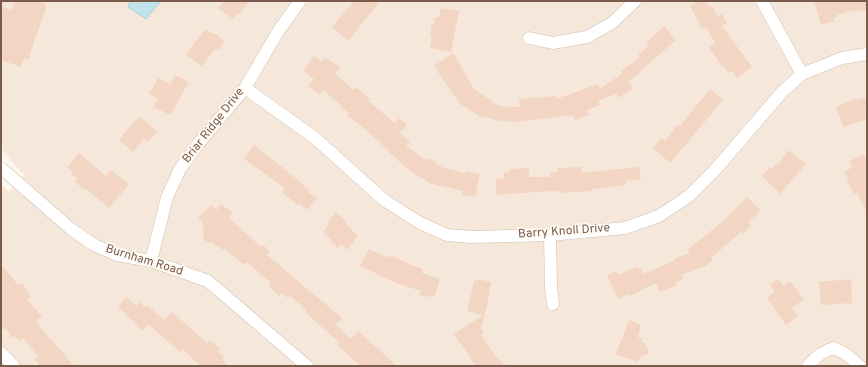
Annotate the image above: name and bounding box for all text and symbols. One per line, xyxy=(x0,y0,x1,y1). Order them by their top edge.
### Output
street label: Briar Ridge Drive xyxy=(180,85,248,167)
street label: Barry Knoll Drive xyxy=(518,222,610,242)
street label: Burnham Road xyxy=(104,242,184,280)

